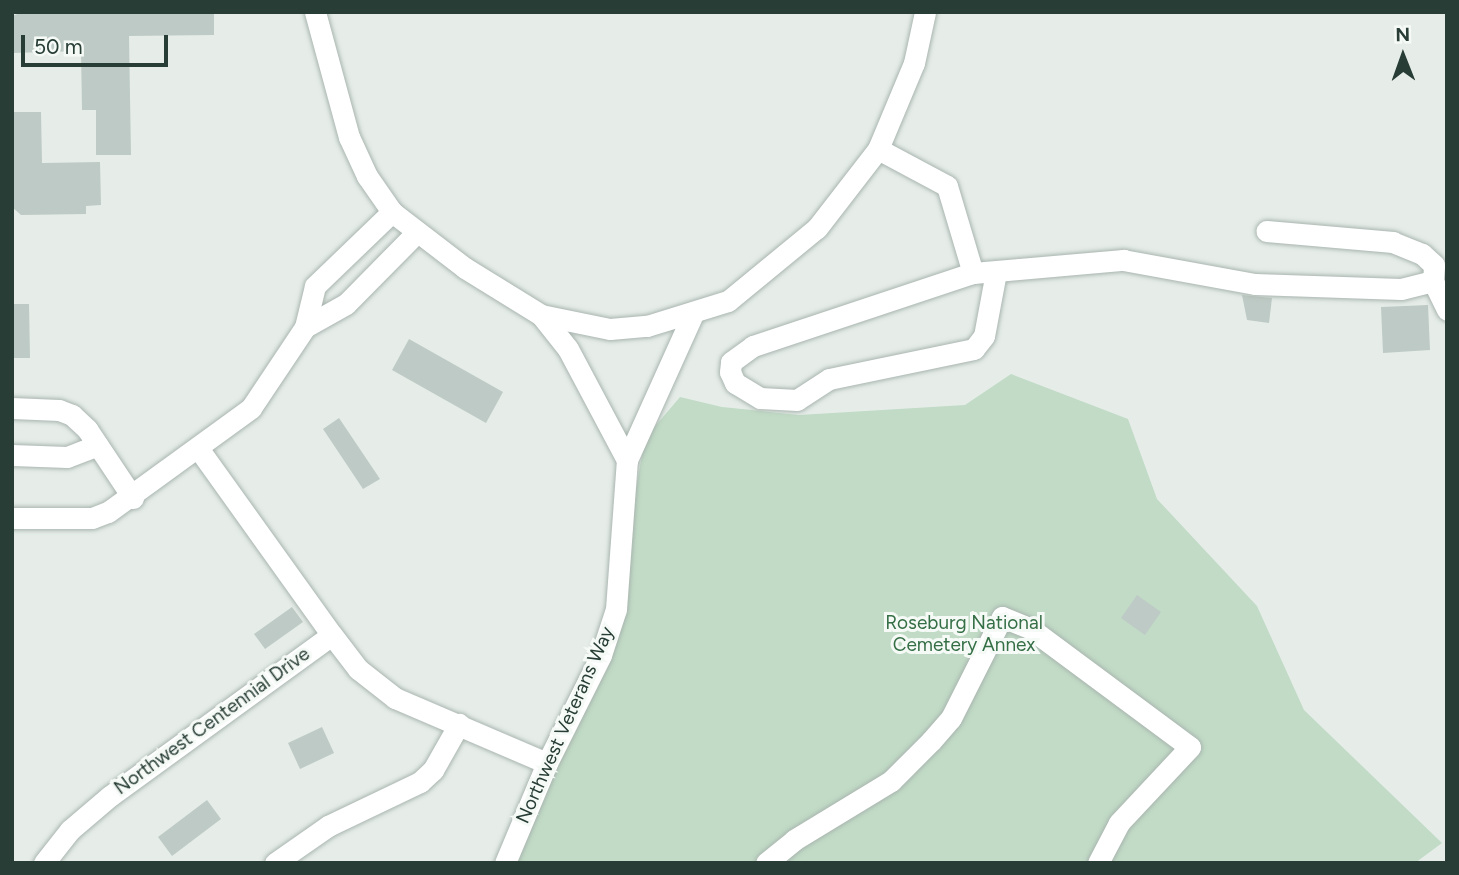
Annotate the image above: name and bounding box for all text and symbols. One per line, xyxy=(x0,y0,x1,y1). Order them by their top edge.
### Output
scale bar xyxy=(24,21,172,65)
north arrow xyxy=(1368,21,1438,91)
text: N xyxy=(1395,23,1410,46)
text: 50 m xyxy=(34,34,83,59)
park label: Roseburg National Cemetery Annex xyxy=(885,612,1043,656)
street label: Northwest Veterans Way xyxy=(511,623,619,827)
street label: Northwest Centennial Drive xyxy=(110,642,314,800)

